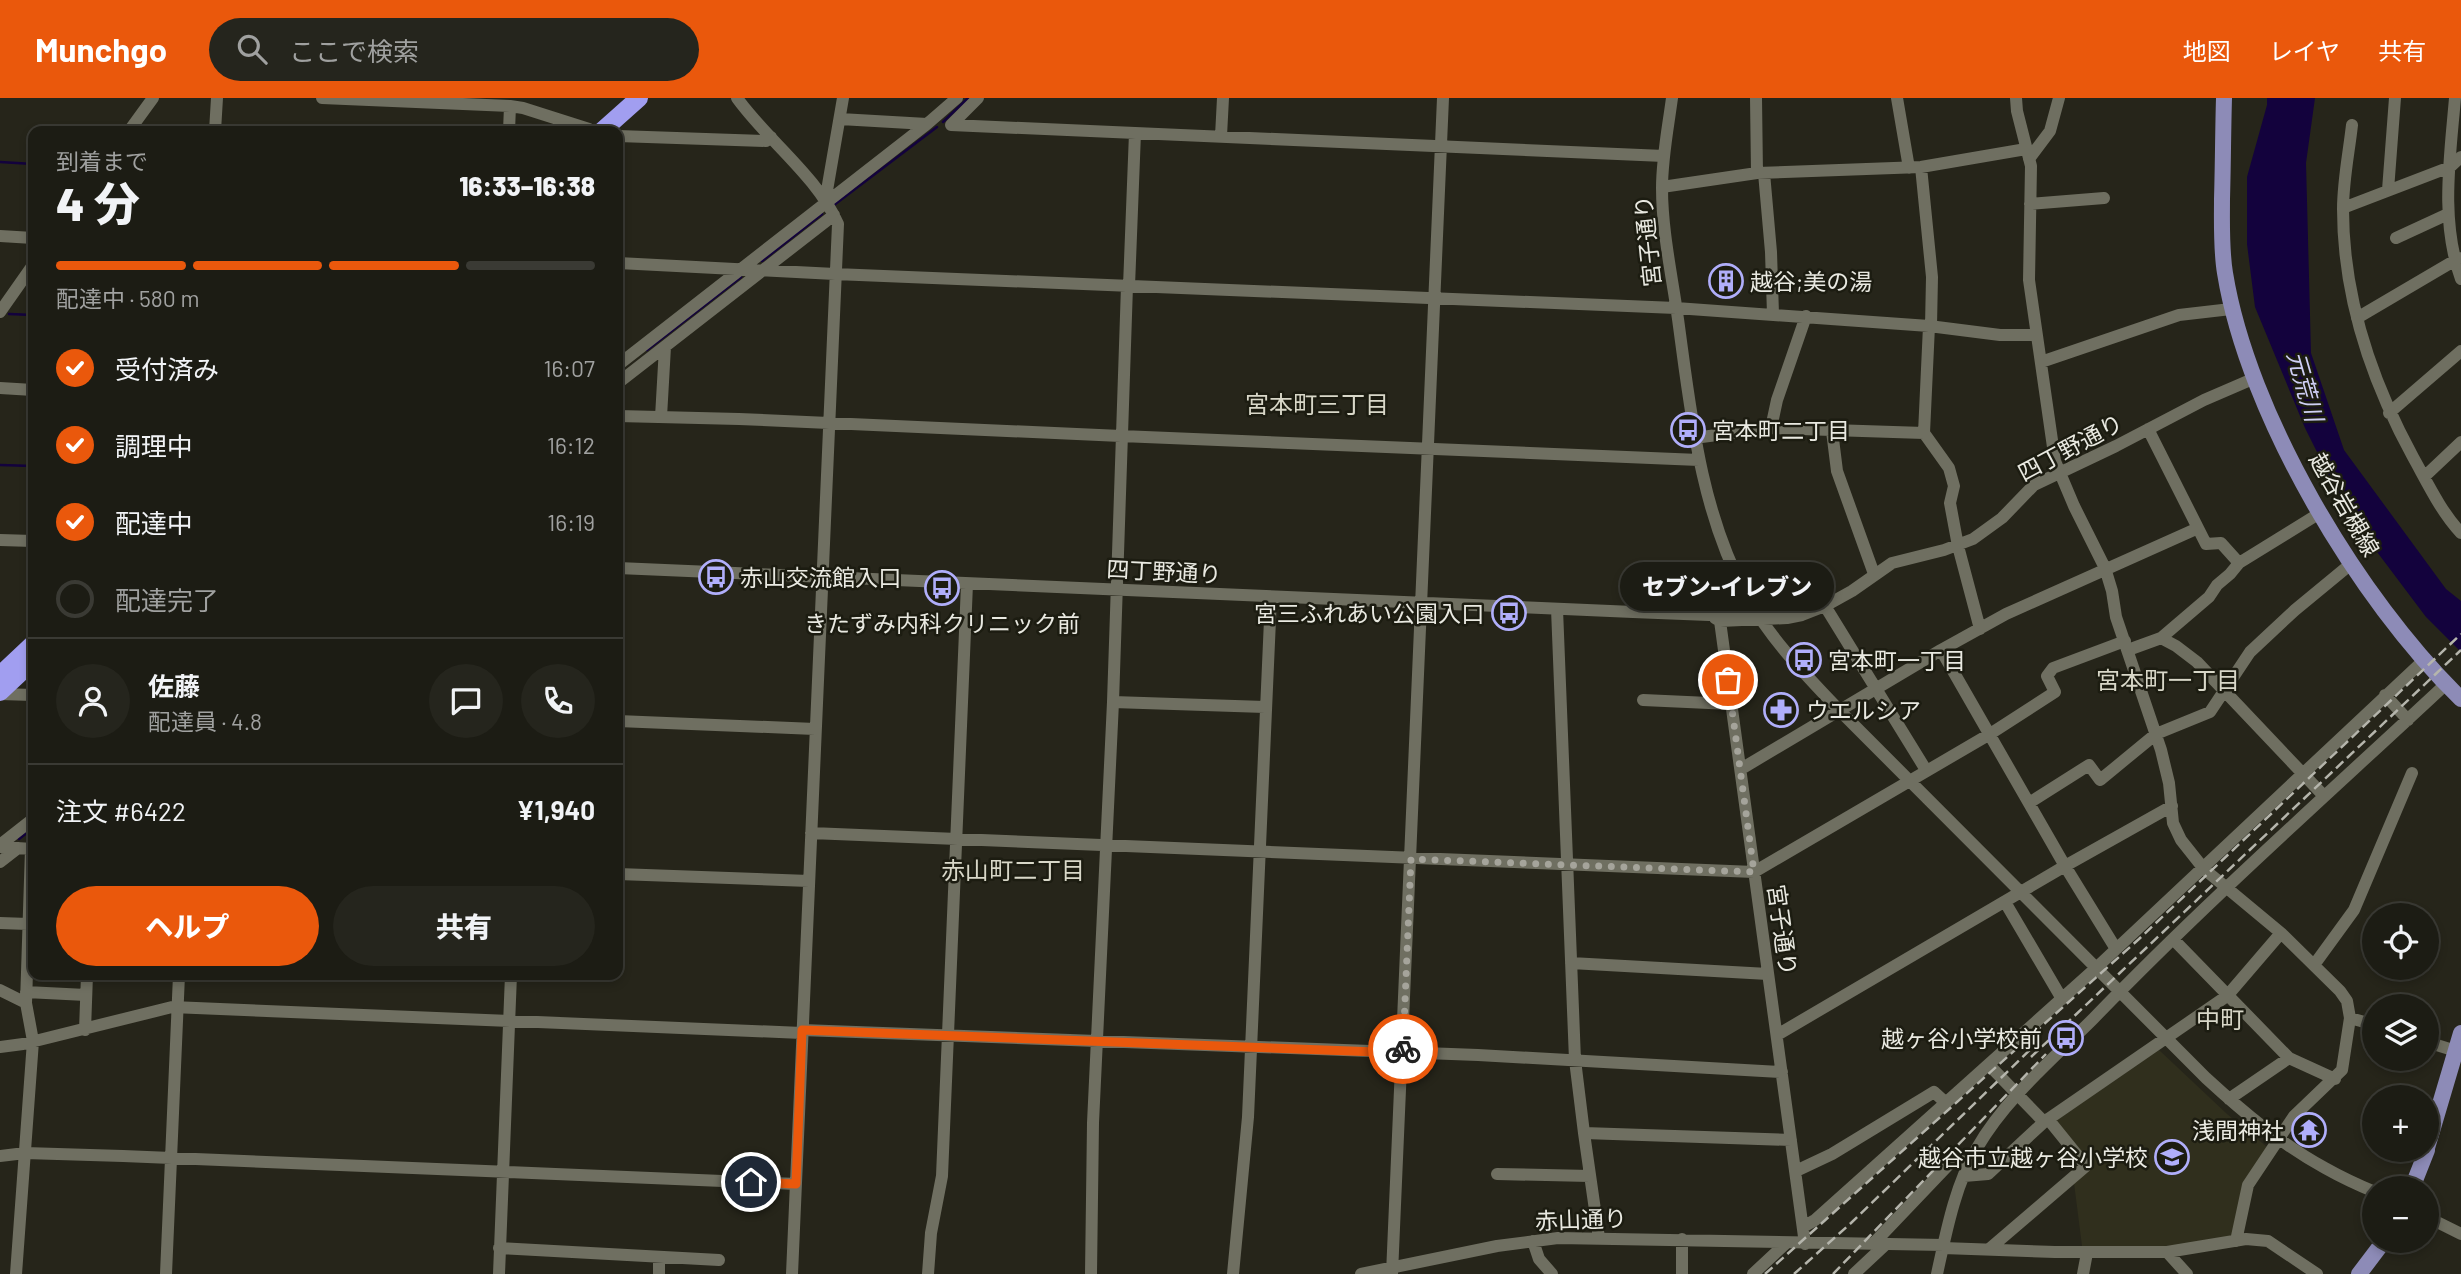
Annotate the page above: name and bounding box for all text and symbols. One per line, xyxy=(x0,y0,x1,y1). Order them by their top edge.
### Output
search box xyxy=(209,18,699,81)
text: Munchgo xyxy=(35,29,167,69)
icon: search xyxy=(233,30,271,68)
text: ここで検索 xyxy=(289,35,419,66)
text: 地図 xyxy=(2183,36,2231,65)
text: レイヤ xyxy=(2269,36,2340,65)
text: 共有 xyxy=(2378,36,2426,65)
text: 到着まで xyxy=(56,147,148,175)
text: 16:33–16:38 xyxy=(459,170,595,201)
text: 4 分 xyxy=(56,175,140,230)
street label: 宮子通り xyxy=(1628,194,1666,288)
building icon: 越谷;美の湯 xyxy=(1707,262,1745,300)
place label: 越谷;美の湯 xyxy=(1750,267,1872,295)
text: 配達中 · 580 m xyxy=(56,284,199,312)
water label: 元荒川 xyxy=(2282,347,2331,427)
icon: check xyxy=(56,349,94,387)
text: 受付済み xyxy=(115,353,219,384)
text: 16:07 xyxy=(543,354,595,382)
district label: 宮本町三丁目 xyxy=(1245,389,1389,418)
street label: 四丁野通り xyxy=(2013,408,2127,486)
bus stop icon: 宮本町二丁目 xyxy=(1669,411,1707,449)
place label: 宮本町二丁目 xyxy=(1712,416,1850,444)
icon: check xyxy=(56,426,94,464)
text: 調理中 xyxy=(115,430,193,461)
text: 16:12 xyxy=(547,431,595,459)
street label: 越谷岩槻線 xyxy=(2304,447,2386,561)
icon: check xyxy=(56,503,94,541)
text: 配達中 xyxy=(115,507,193,538)
text: 16:19 xyxy=(547,508,595,536)
street label: 四丁野通り xyxy=(1106,554,1222,588)
bus stop icon: 赤山交流館入口 xyxy=(697,558,735,596)
callout: セブン-イレブン xyxy=(1621,561,1835,610)
place label: 赤山交流館入口 xyxy=(740,563,901,591)
bus stop icon: きたずみ内科クリニック前 xyxy=(923,569,961,607)
text: セブン-イレブン xyxy=(1642,572,1812,600)
text: 配達完了 xyxy=(115,584,219,615)
bus stop icon: 宮三ふれあい公園入口 xyxy=(1490,594,1528,632)
place label: 宮三ふれあい公園入口 xyxy=(1254,599,1484,627)
place label: きたずみ内科クリニック前 xyxy=(804,609,1080,637)
bus stop icon: 宮本町一丁目 xyxy=(1785,641,1823,679)
place label: 宮本町一丁目 xyxy=(1828,646,1966,674)
pin xyxy=(1698,650,1758,710)
icon: bag xyxy=(1709,661,1747,699)
button: person xyxy=(56,664,130,738)
button: chat xyxy=(429,664,503,738)
button: phone xyxy=(521,664,595,738)
district label: 宮本町一丁目 xyxy=(2096,665,2240,694)
text: 佐藤 xyxy=(148,670,200,701)
pharmacy icon: ウエルシア xyxy=(1762,691,1800,729)
place label: ウエルシア xyxy=(1806,696,1921,724)
text: 配達員 · 4.8 xyxy=(148,707,262,735)
text: ¥1,940 xyxy=(517,794,595,825)
text: 注文 #6422 xyxy=(56,795,186,826)
district label: 赤山町二丁目 xyxy=(941,855,1085,884)
street label: 宮子通り xyxy=(1763,882,1803,978)
button: ヘルプ xyxy=(56,886,319,966)
button: 共有 xyxy=(333,886,595,966)
map controls xyxy=(2362,903,2439,1253)
button: locate xyxy=(2362,903,2439,980)
button: layers xyxy=(2362,994,2439,1071)
district label: 中町 xyxy=(2196,1004,2244,1033)
courier xyxy=(1368,1014,1438,1084)
bus stop icon: 越ヶ谷小学校前 xyxy=(2047,1019,2085,1057)
place label: 越ヶ谷小学校前 xyxy=(1881,1024,2042,1052)
icon: bike xyxy=(1384,1030,1422,1068)
button: + xyxy=(2362,1085,2439,1162)
temple icon: 浅間神社 xyxy=(2290,1111,2328,1149)
place label: 浅間神社 xyxy=(2192,1116,2284,1144)
school or university icon: 越谷市立越ヶ谷小学校 xyxy=(2153,1138,2191,1176)
place label: 越谷市立越ヶ谷小学校 xyxy=(1918,1143,2148,1171)
pin xyxy=(721,1152,781,1212)
icon: home xyxy=(732,1163,770,1201)
button: − xyxy=(2362,1176,2439,1253)
street label: 赤山通り xyxy=(1535,1203,1627,1235)

